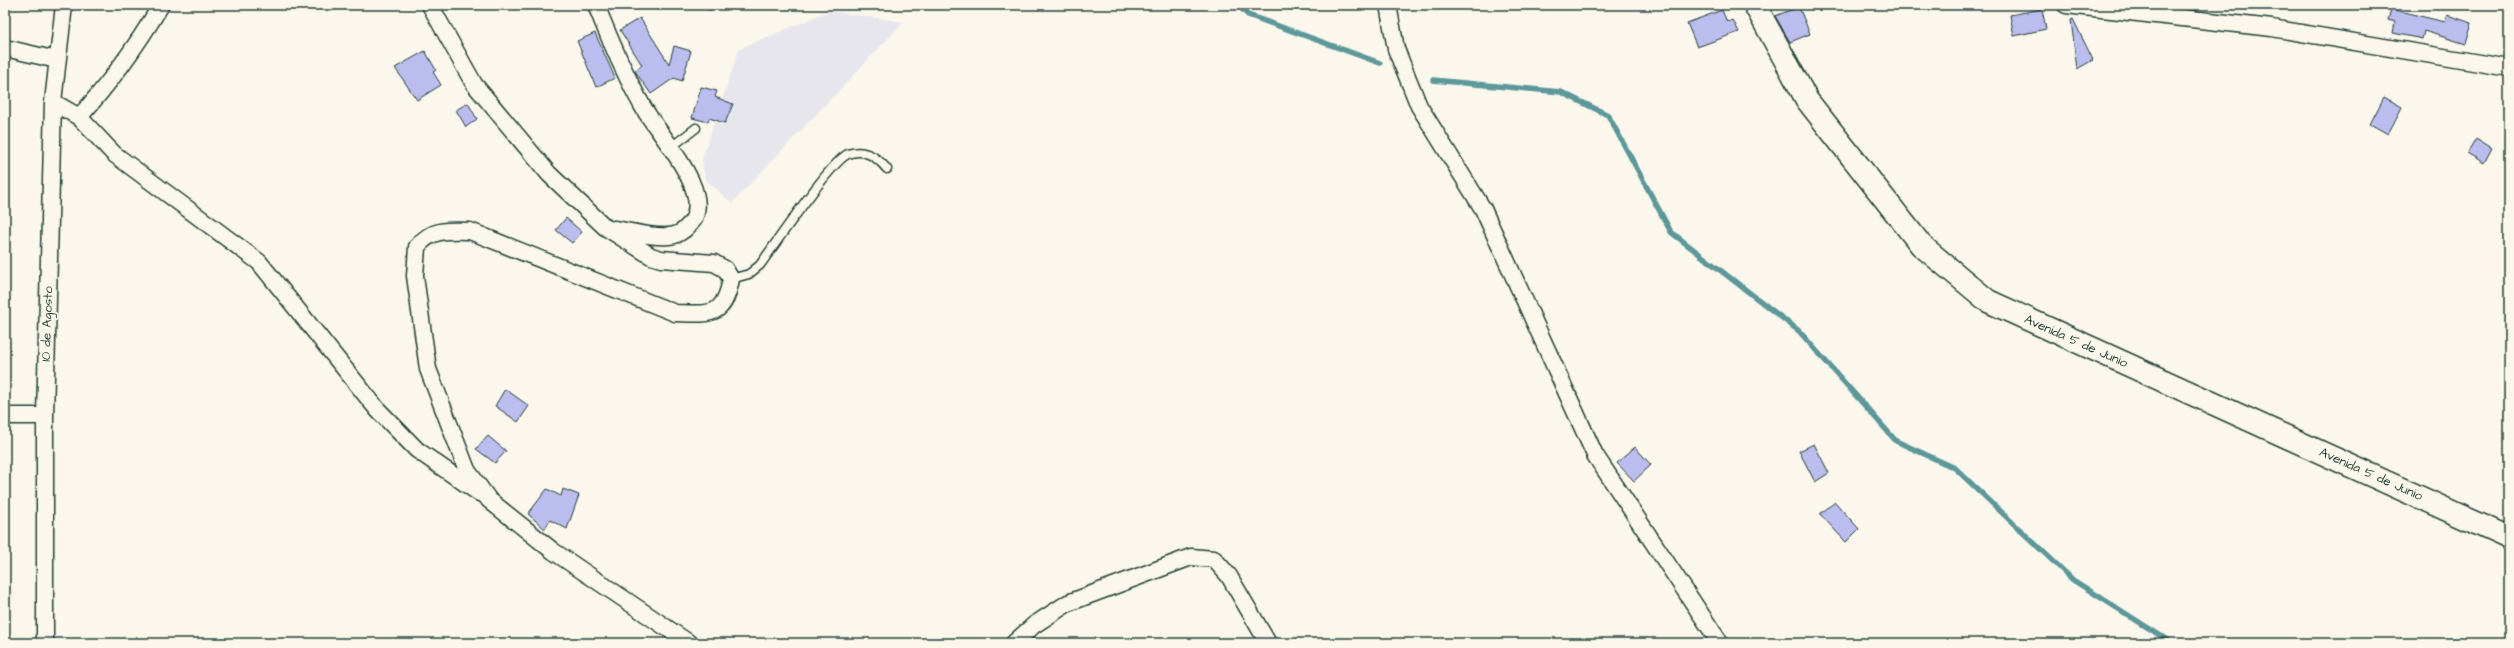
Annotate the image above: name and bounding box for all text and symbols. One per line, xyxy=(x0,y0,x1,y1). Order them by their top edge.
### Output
street label: 10 de Agosto xyxy=(37,285,58,362)
street label: Avenida 5 de Junio xyxy=(2021,310,2131,372)
street label: Avenida 5 de Junio xyxy=(2316,443,2426,505)

